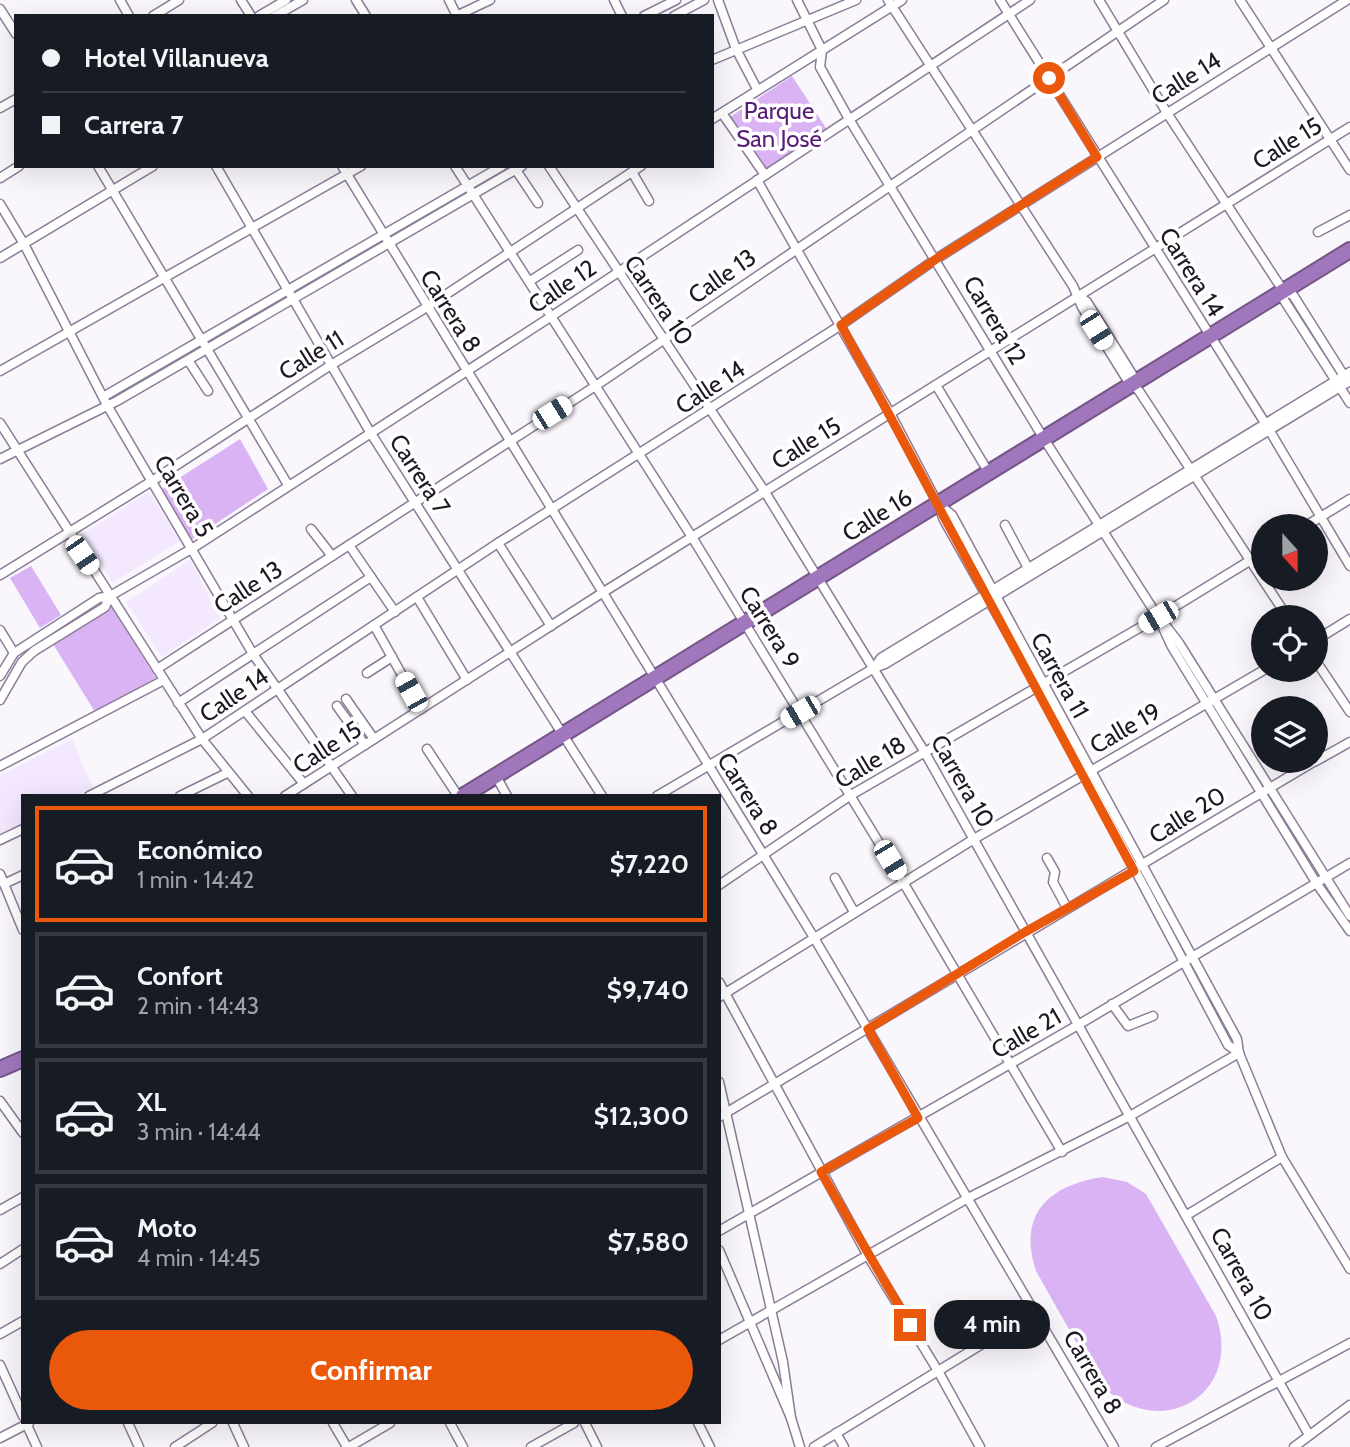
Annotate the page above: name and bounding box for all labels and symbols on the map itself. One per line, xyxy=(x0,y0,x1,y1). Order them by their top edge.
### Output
street label: Calle 14 xyxy=(1146,45,1226,111)
route start xyxy=(1033,62,1065,94)
park label: Parque San José xyxy=(736,96,822,153)
street label: Calle 15 xyxy=(1247,111,1327,175)
street label: Carrera 14 xyxy=(1153,222,1231,322)
street label: Calle 13 xyxy=(683,242,761,310)
street label: Carrera 10 xyxy=(618,249,700,351)
street label: Calle 12 xyxy=(523,253,601,319)
street label: Carrera 8 xyxy=(414,264,488,358)
street label: Carrera 12 xyxy=(957,270,1033,370)
car xyxy=(1076,307,1117,353)
street label: Calle 11 xyxy=(273,324,349,386)
street label: Calle 14 xyxy=(670,354,750,420)
car xyxy=(529,393,576,433)
street label: Calle 15 xyxy=(766,411,846,475)
street label: Carrera 7 xyxy=(383,428,457,520)
street label: Carrera 5 xyxy=(148,450,220,542)
street label: Calle 16 xyxy=(837,482,917,548)
north arrow xyxy=(1251,514,1328,592)
car xyxy=(62,532,103,578)
street label: Calle 13 xyxy=(208,554,288,620)
street label: Carrera 9 xyxy=(733,581,807,673)
car xyxy=(1135,597,1182,637)
street label: Carrera 11 xyxy=(1025,627,1095,723)
street label: Calle 14 xyxy=(194,661,274,729)
car xyxy=(392,669,431,715)
car xyxy=(777,692,824,732)
street label: Calle 19 xyxy=(1085,696,1165,760)
street label: Calle 15 xyxy=(287,714,367,780)
street label: Carrera 10 xyxy=(925,729,1001,833)
street label: Calle 18 xyxy=(829,730,911,794)
street label: Carrera 8 xyxy=(711,747,785,841)
street label: Calle 20 xyxy=(1143,780,1231,850)
car xyxy=(871,837,910,883)
street label: Calle 21 xyxy=(986,1002,1066,1064)
street label: Carrera 10 xyxy=(1205,1222,1279,1326)
callout: 4 min xyxy=(934,1300,1050,1350)
route end xyxy=(894,1309,926,1341)
street label: Carrera 8 xyxy=(1057,1325,1129,1419)

